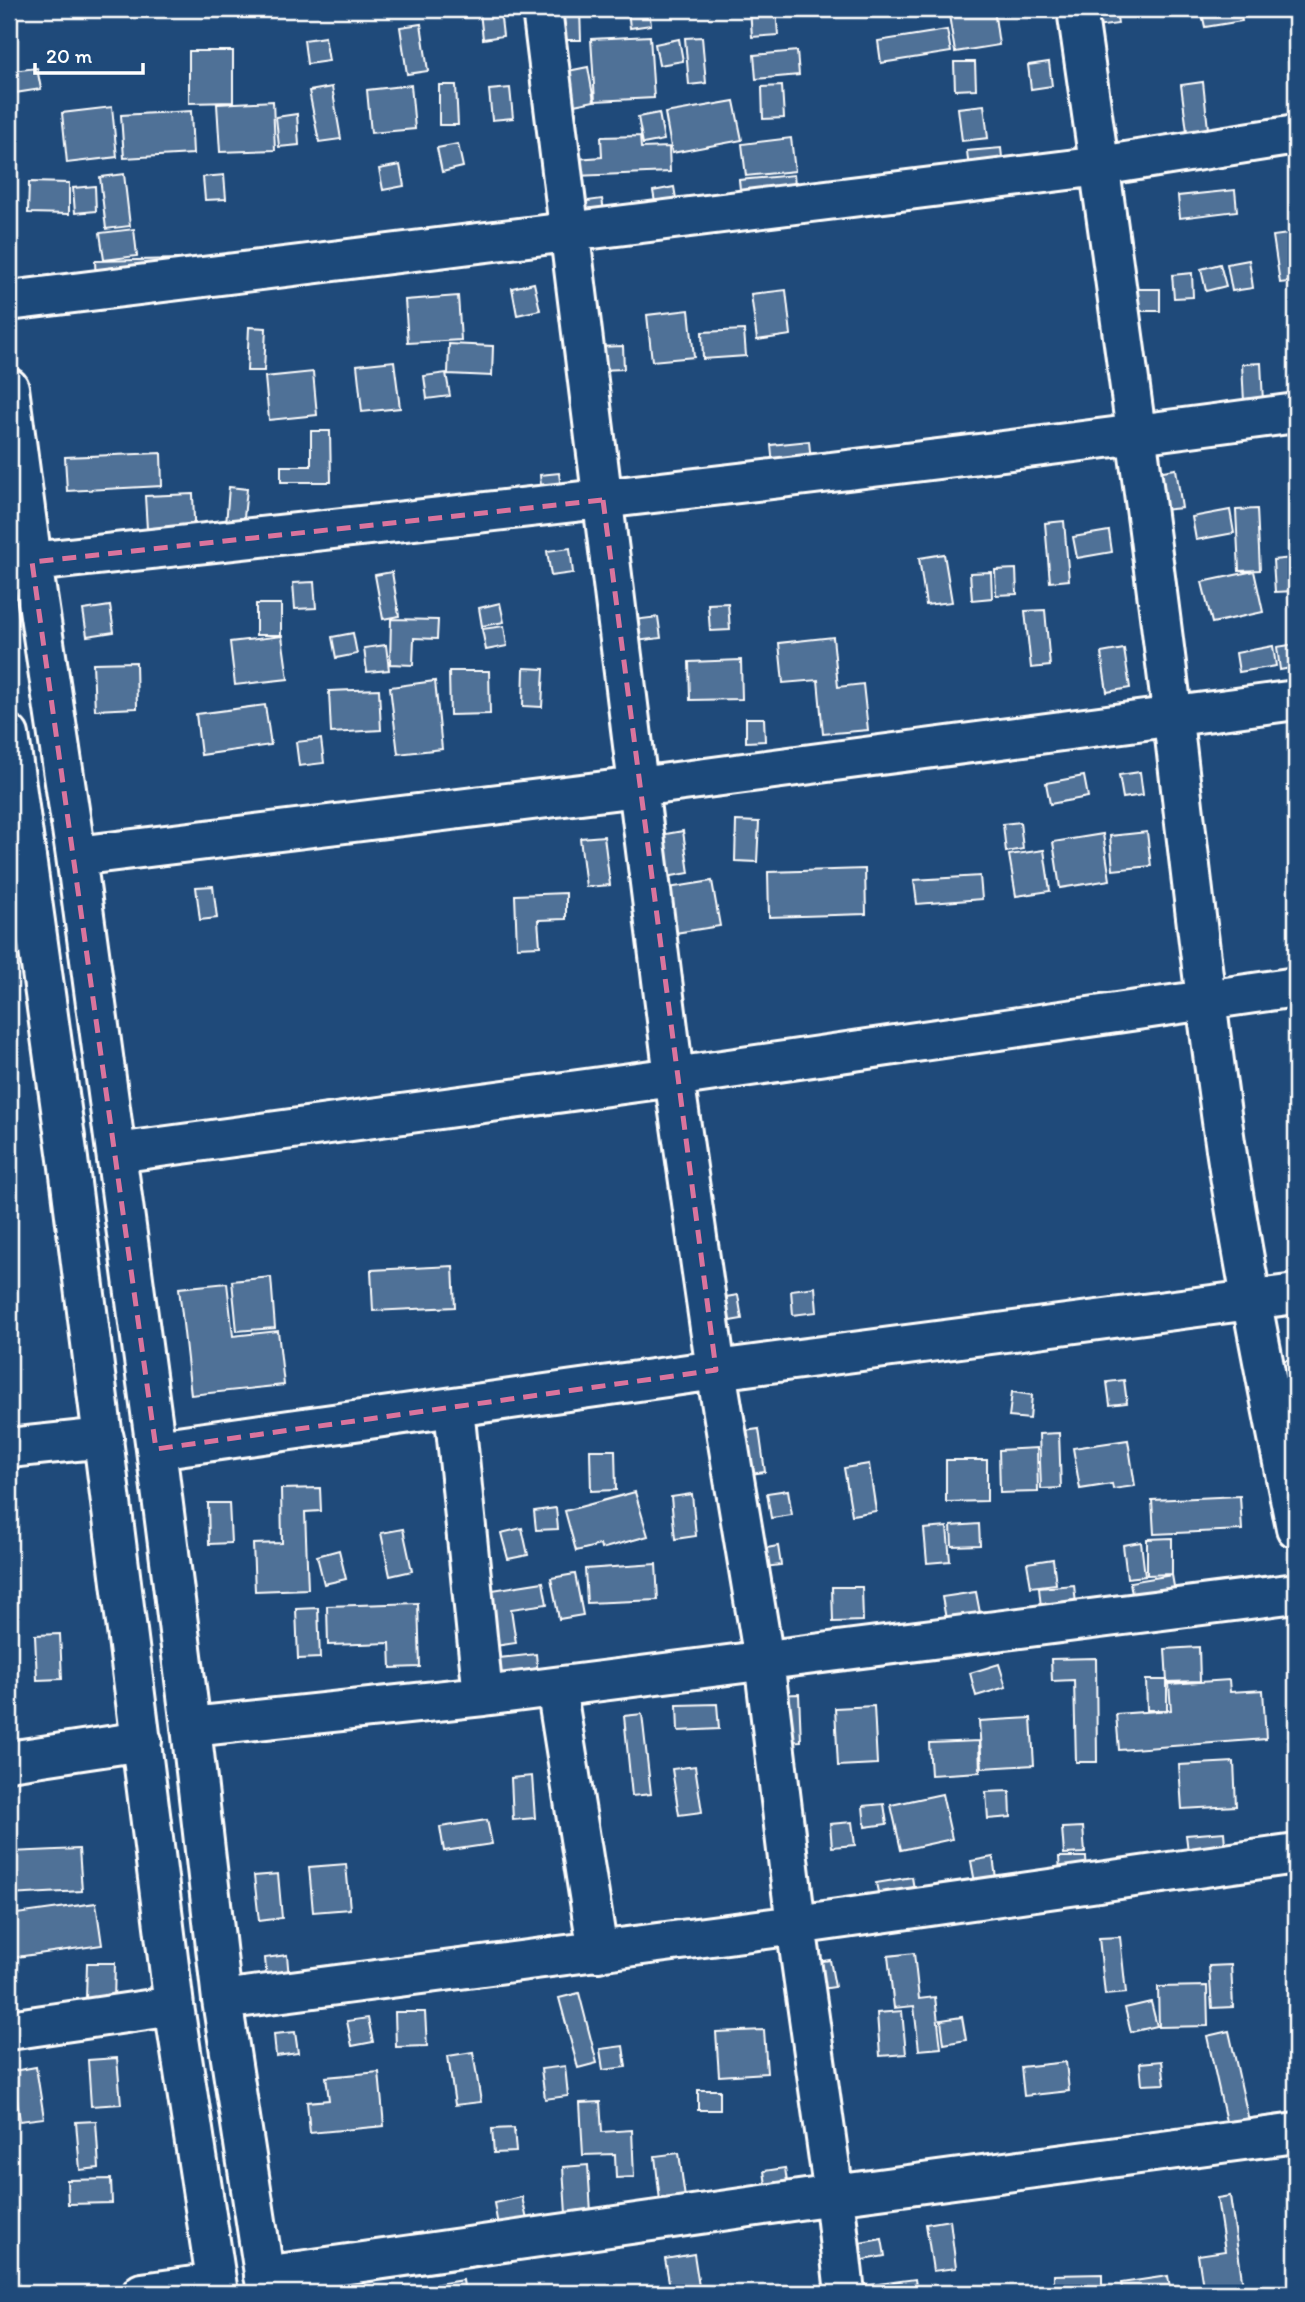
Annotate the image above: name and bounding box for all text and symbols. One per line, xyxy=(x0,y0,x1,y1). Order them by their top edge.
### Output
scale bar xyxy=(35,32,144,76)
text: 20 m xyxy=(46,43,93,68)

